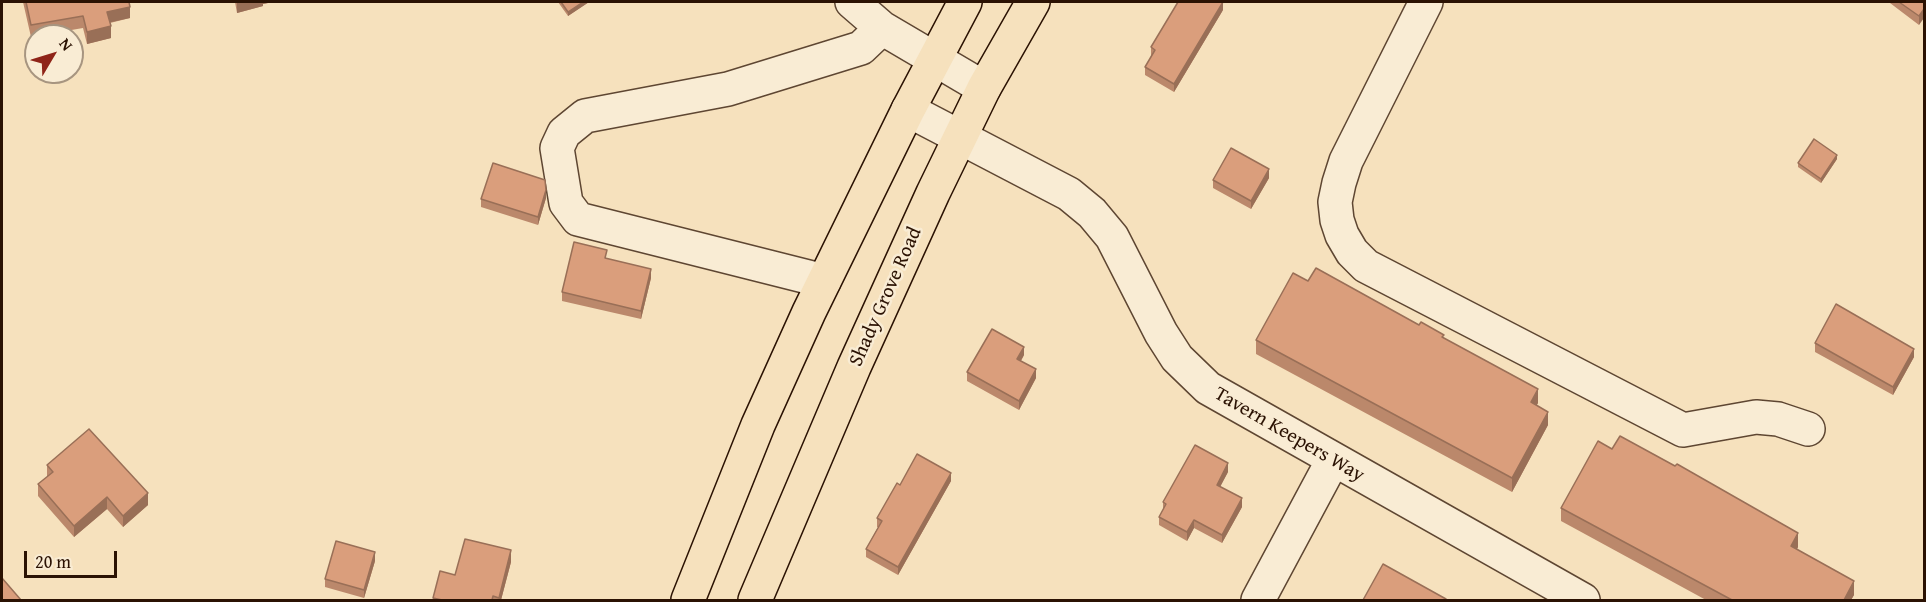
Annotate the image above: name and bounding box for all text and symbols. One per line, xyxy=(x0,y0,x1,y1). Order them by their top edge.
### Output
north arrow xyxy=(24,24,84,84)
text: N xyxy=(54,33,79,56)
street label: Shady Grove Road xyxy=(845,224,927,370)
street label: Tavern Keepers Way xyxy=(1210,382,1368,488)
scale bar xyxy=(27,539,120,577)
text: 20 m xyxy=(35,548,71,575)

